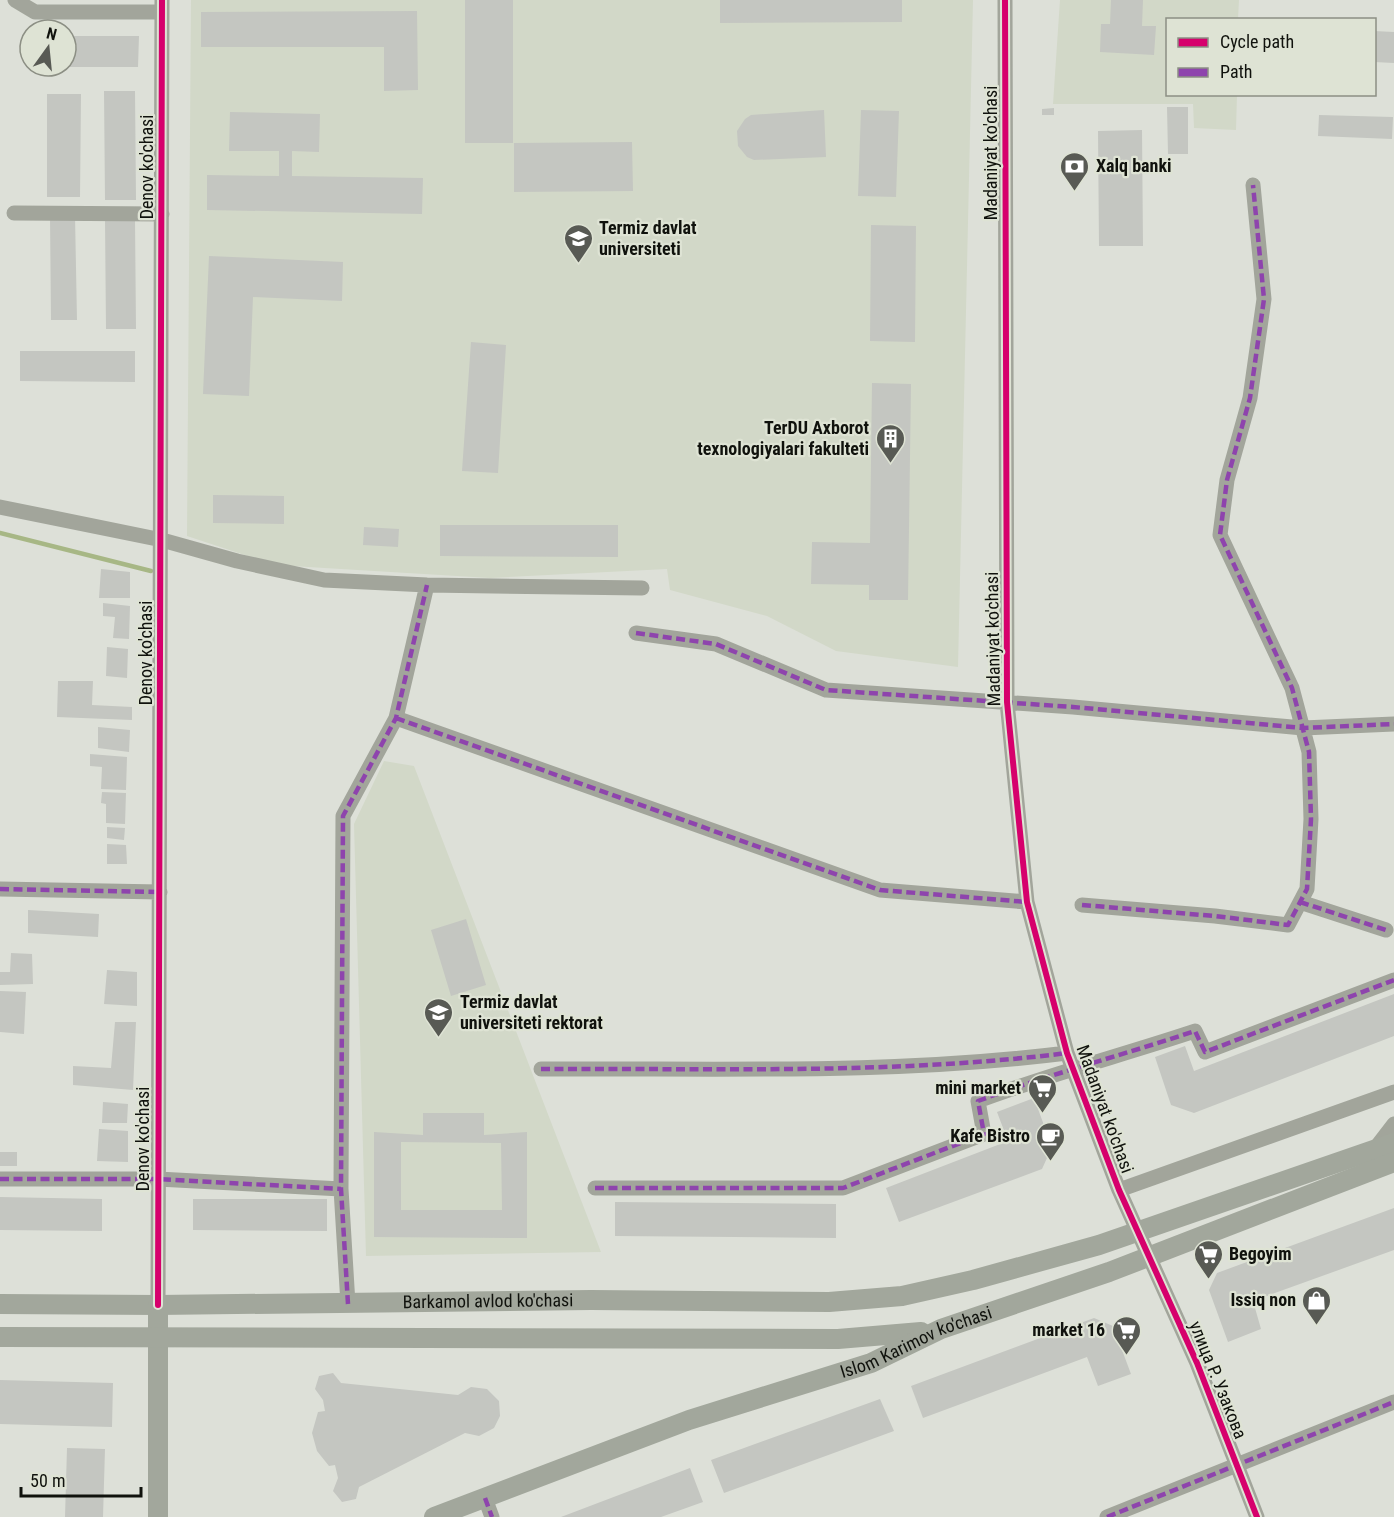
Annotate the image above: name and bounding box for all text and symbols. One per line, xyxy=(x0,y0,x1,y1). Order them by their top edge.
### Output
north arrow xyxy=(18,18,78,78)
legend xyxy=(1166,18,1376,96)
text: N xyxy=(45,24,59,44)
text: Cycle path xyxy=(1220,31,1294,52)
text: Path xyxy=(1220,61,1253,82)
street label: Madaniyat ko'chasi xyxy=(980,86,1001,220)
street label: Denov ko'chasi xyxy=(136,115,157,219)
bank icon: Xalq banki xyxy=(1059,150,1091,192)
place label: Xalq banki xyxy=(1096,155,1172,176)
place label: Termiz davlat universiteti xyxy=(599,217,697,259)
school or university icon: Termiz davlat universiteti xyxy=(562,222,594,264)
place label: TerDU Axborot texnologiyalari fakulteti xyxy=(697,417,869,459)
building icon: TerDU Axborot texnologiyalari fakulteti xyxy=(874,422,906,464)
street label: Madaniyat ko'chasi xyxy=(981,572,1004,706)
street label: Denov ko'chasi xyxy=(135,601,156,705)
place label: Termiz davlat universiteti rektorat xyxy=(460,991,603,1033)
school or university icon: Termiz davlat universiteti rektorat xyxy=(423,996,455,1038)
street label: Madaniyat ko'chasi xyxy=(1073,1042,1138,1176)
supermarket icon: mini market xyxy=(1026,1072,1058,1114)
place label: mini market xyxy=(935,1077,1021,1098)
street label: Denov ko'chasi xyxy=(132,1087,153,1191)
cafe icon: Kafe Bistro xyxy=(1035,1120,1067,1162)
place label: Kafe Bistro xyxy=(950,1125,1030,1146)
supermarket icon: Begoyim xyxy=(1192,1238,1224,1280)
place label: Begoyim xyxy=(1229,1243,1292,1264)
shop icon: Issiq non xyxy=(1301,1284,1333,1326)
street label: Barkamol avlod ko'chasi xyxy=(403,1289,573,1312)
place label: Issiq non xyxy=(1230,1289,1296,1310)
street label: Islom Karimov ko'chasi xyxy=(837,1302,994,1382)
supermarket icon: market 16 xyxy=(1110,1314,1142,1356)
street label: улица Р. Узакова xyxy=(1185,1318,1252,1442)
place label: market 16 xyxy=(1032,1319,1105,1340)
scale bar xyxy=(21,1460,141,1498)
text: 50 m xyxy=(30,1470,65,1491)

